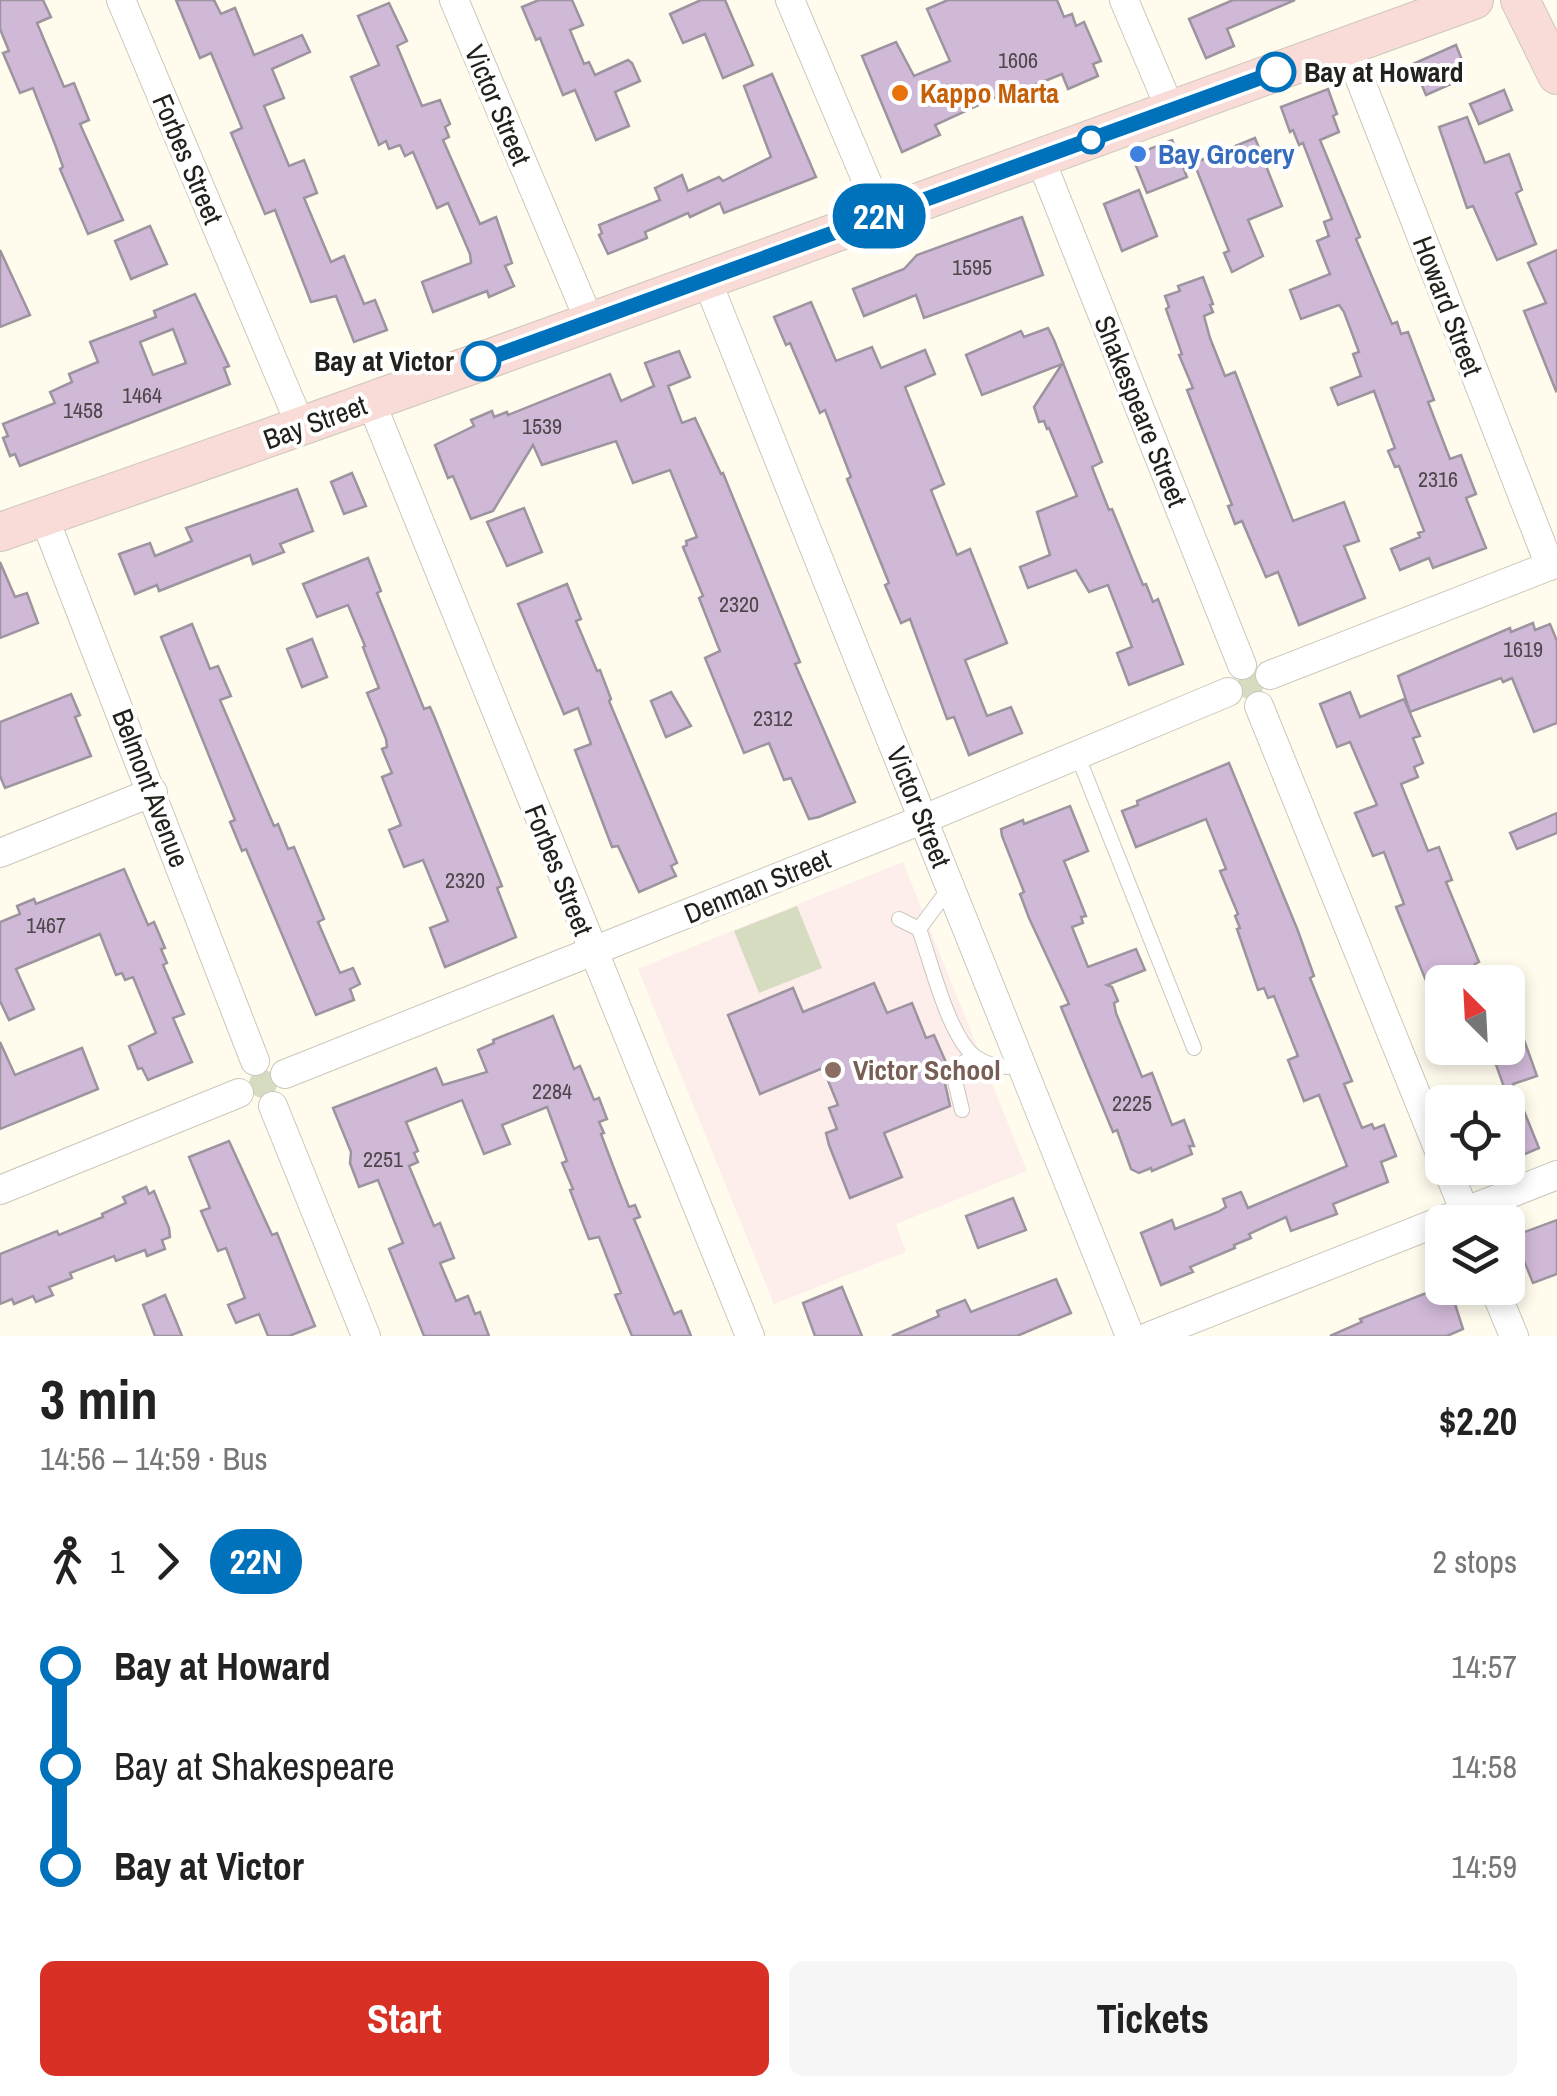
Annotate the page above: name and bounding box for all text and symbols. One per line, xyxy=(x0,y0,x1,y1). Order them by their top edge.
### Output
street label: Victor Street xyxy=(456,39,540,171)
house number: 1606 xyxy=(998,45,1038,75)
marker: Bay at Howard xyxy=(1257,53,1295,91)
place label: Bay at Howard xyxy=(1304,53,1464,91)
place label: Kappo Marta xyxy=(920,74,1059,112)
marker: Kappo Marta xyxy=(889,82,911,104)
street label: Forbes Street xyxy=(144,88,232,230)
unlabelled marker xyxy=(1078,127,1104,153)
place label: Bay Grocery xyxy=(1158,135,1295,173)
marker: Bay Grocery xyxy=(1127,143,1149,165)
line badge: 22N xyxy=(822,184,936,248)
text: 22N xyxy=(853,193,905,240)
street label: Howard Street xyxy=(1404,231,1492,381)
house number: 1595 xyxy=(952,252,992,282)
street label: Shakespeare Street xyxy=(1085,310,1197,512)
place label: Bay at Victor xyxy=(314,342,454,380)
marker: Bay at Victor xyxy=(462,342,500,380)
house number: 1464 xyxy=(122,380,162,410)
street label: Bay Street xyxy=(258,386,372,458)
house number: 1458 xyxy=(63,395,103,425)
house number: 1539 xyxy=(522,411,562,441)
house number: 2316 xyxy=(1418,464,1458,494)
house number: 2320 xyxy=(719,589,759,619)
house number: 1619 xyxy=(1503,634,1543,664)
street label: Belmont Avenue xyxy=(103,703,199,873)
house number: 2312 xyxy=(753,703,793,733)
street label: Victor Street xyxy=(878,741,960,873)
street label: Forbes Street xyxy=(516,799,602,941)
street label: Denman Street xyxy=(678,839,836,933)
house number: 2320 xyxy=(445,865,485,895)
house number: 1467 xyxy=(26,910,66,940)
north arrow xyxy=(1425,965,1525,1065)
map controls xyxy=(1425,965,1525,1305)
place label: Victor School xyxy=(853,1051,1001,1089)
marker: Victor School xyxy=(822,1059,844,1081)
house number: 2284 xyxy=(532,1076,572,1106)
button: locate xyxy=(1425,1085,1525,1185)
house number: 2225 xyxy=(1112,1088,1152,1118)
house number: 2251 xyxy=(363,1144,403,1174)
button: layers xyxy=(1425,1205,1525,1305)
text: 3 min xyxy=(40,1362,158,1436)
text: $2.20 xyxy=(1439,1396,1517,1447)
text: 14:56 – 14:59 · Bus xyxy=(40,1437,268,1480)
icon: walk xyxy=(40,1534,95,1589)
icon: forward xyxy=(140,1534,195,1589)
text: 22N xyxy=(230,1538,282,1585)
text: 1 xyxy=(110,1540,125,1583)
text: 2 stops xyxy=(1432,1540,1517,1583)
text: Bay at Howard xyxy=(114,1641,330,1692)
text: 14:57 xyxy=(1451,1645,1517,1688)
text: Bay at Shakespeare xyxy=(114,1741,395,1792)
text: 14:58 xyxy=(1451,1745,1517,1788)
text: Bay at Victor xyxy=(114,1841,304,1892)
text: 14:59 xyxy=(1451,1845,1517,1888)
button: Start xyxy=(40,1961,769,2076)
button: Tickets xyxy=(789,1961,1517,2076)

